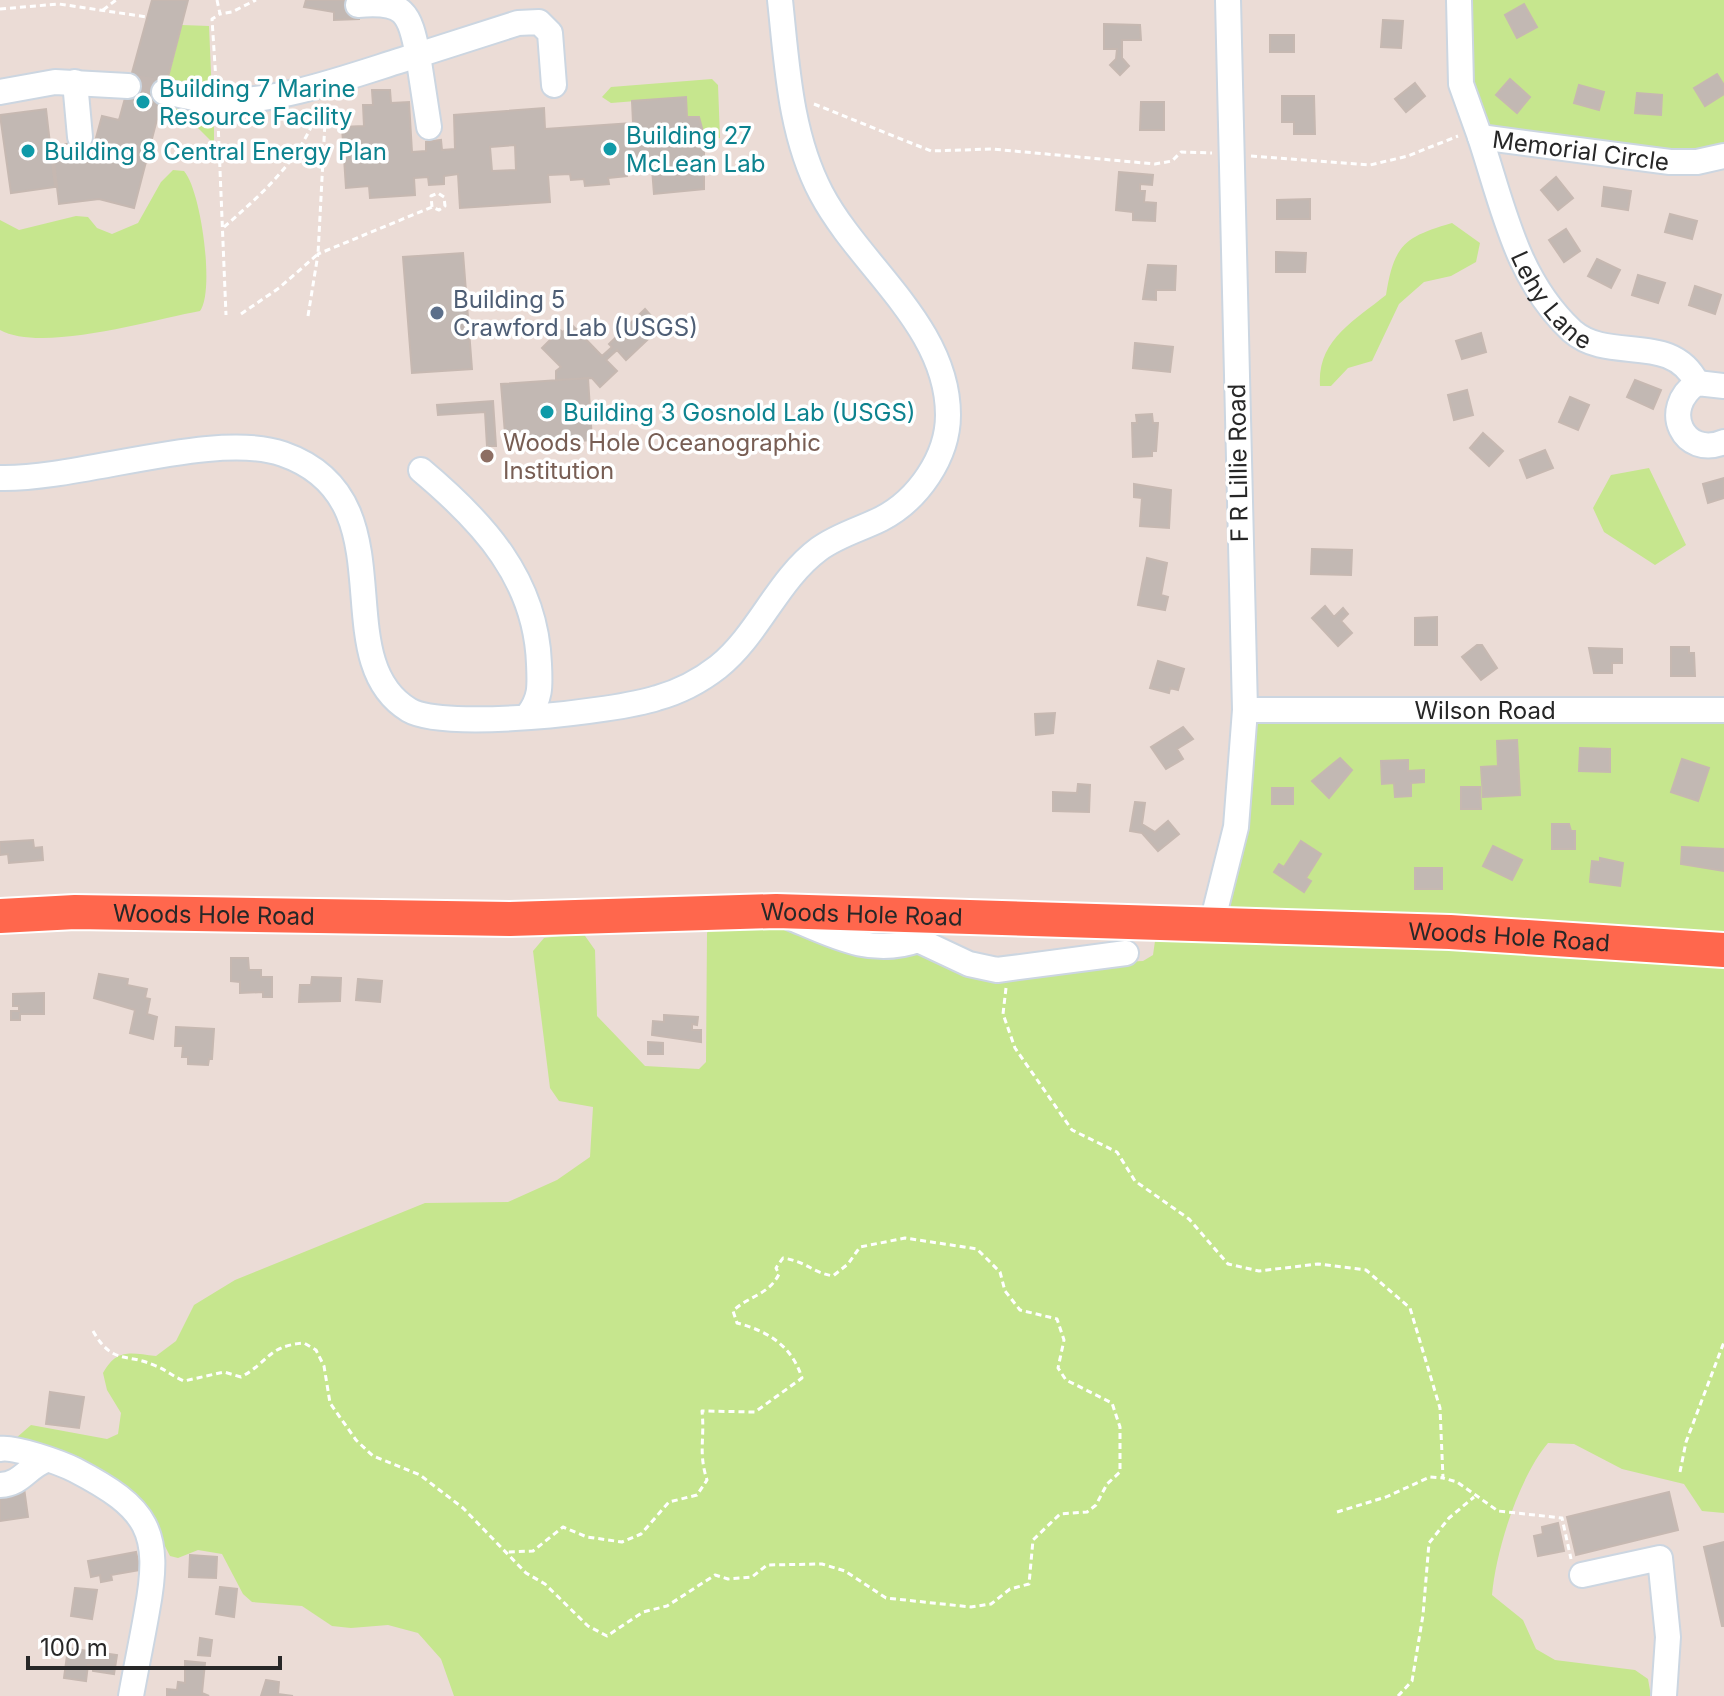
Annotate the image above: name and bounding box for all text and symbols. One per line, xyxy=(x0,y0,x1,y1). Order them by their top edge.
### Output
place label: Building 7 Marine Resource Facility xyxy=(159,74,356,131)
marker: Building 7 Marine Resource Facility xyxy=(134,93,152,111)
place label: Building 27 McLean Lab xyxy=(626,121,765,178)
street label: Memorial Circle xyxy=(1491,124,1671,176)
place label: Building 8 Central Energy Plan xyxy=(44,137,387,166)
marker: Building 27 McLean Lab xyxy=(601,140,619,158)
marker: Building 8 Central Energy Plan xyxy=(19,142,37,160)
street label: Lehy Lane xyxy=(1505,246,1596,355)
place label: Building 5 Crawford Lab (USGS) xyxy=(453,285,698,342)
marker: Building 5 Crawford Lab (USGS) xyxy=(428,304,446,322)
street label: F R Lillie Road xyxy=(1222,383,1254,543)
place label: Building 3 Gosnold Lab (USGS) xyxy=(563,398,916,427)
marker: Building 3 Gosnold Lab (USGS) xyxy=(538,403,556,421)
place label: Woods Hole Oceanographic Institution xyxy=(503,428,821,485)
marker: Woods Hole Oceanographic Institution xyxy=(478,447,496,465)
street label: Wilson Road xyxy=(1414,696,1556,725)
street label: Woods Hole Road xyxy=(760,896,963,931)
street label: Woods Hole Road xyxy=(113,898,315,930)
street label: Woods Hole Road xyxy=(1408,916,1611,957)
scale bar xyxy=(28,1620,280,1670)
text: 100 m xyxy=(40,1633,108,1662)

